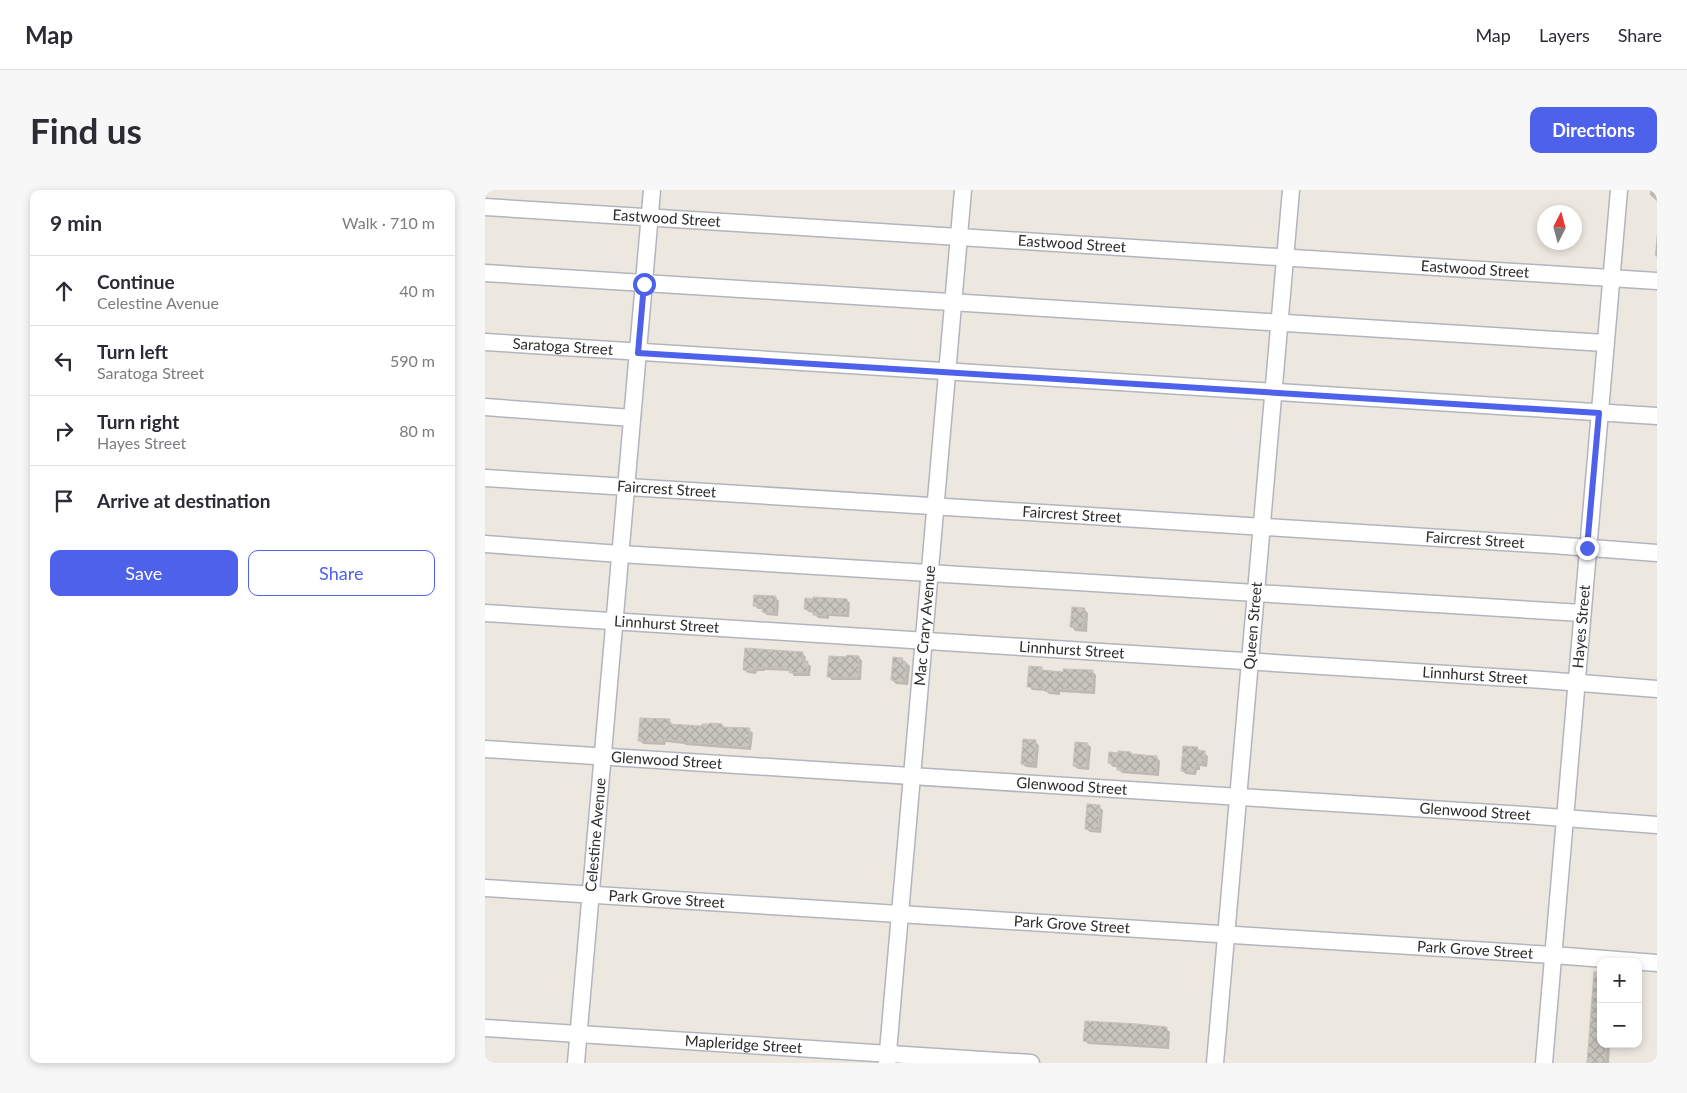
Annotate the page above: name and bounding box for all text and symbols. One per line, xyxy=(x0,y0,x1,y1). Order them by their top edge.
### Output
text: Map xyxy=(25,20,73,49)
text: Map xyxy=(1475,24,1511,46)
text: Layers xyxy=(1539,24,1590,46)
text: Share xyxy=(1618,24,1662,46)
button: Directions xyxy=(1530,107,1657,153)
text: Find us xyxy=(30,109,142,151)
street label: Eastwood Street xyxy=(612,205,722,230)
north arrow xyxy=(1537,205,1582,250)
text: 9 min xyxy=(50,210,102,235)
text: Walk · 710 m xyxy=(342,213,435,232)
street label: Eastwood Street xyxy=(1017,231,1127,255)
street label: Eastwood Street xyxy=(1420,256,1530,281)
text: Continue xyxy=(97,270,175,293)
route start xyxy=(633,273,656,296)
icon: ahead xyxy=(50,277,78,305)
text: 40 m xyxy=(399,281,435,300)
text: Celestine Avenue xyxy=(97,293,219,312)
street label: Saratoga Street xyxy=(512,334,614,358)
text: Turn left xyxy=(97,340,168,363)
icon: left xyxy=(50,347,78,375)
text: 590 m xyxy=(390,351,435,370)
text: Saratoga Street xyxy=(97,363,204,382)
text: Turn right xyxy=(97,410,179,433)
icon: right xyxy=(50,417,78,445)
text: 80 m xyxy=(399,421,435,440)
text: Hayes Street xyxy=(97,433,186,452)
street label: Faircrest Street xyxy=(617,476,717,501)
icon: arrive xyxy=(50,487,78,515)
text: Arrive at destination xyxy=(97,489,270,512)
street label: Faircrest Street xyxy=(1022,502,1123,526)
street label: Faircrest Street xyxy=(1425,527,1526,551)
route end xyxy=(1576,537,1599,560)
button: Save xyxy=(50,550,238,596)
button: Share xyxy=(248,550,435,596)
street label: Mac Crary Avenue xyxy=(910,565,938,687)
street label: Queen Street xyxy=(1239,580,1265,670)
street label: Hayes Street xyxy=(1568,583,1593,669)
street label: Linnhurst Street xyxy=(613,611,721,636)
street label: Linnhurst Street xyxy=(1019,637,1126,662)
street label: Linnhurst Street xyxy=(1422,662,1529,687)
street label: Glenwood Street xyxy=(611,747,723,772)
street label: Glenwood Street xyxy=(1016,773,1129,798)
street label: Celestine Avenue xyxy=(581,777,609,893)
street label: Glenwood Street xyxy=(1419,798,1532,824)
street label: Park Grove Street xyxy=(608,886,726,911)
street label: Park Grove Street xyxy=(1013,911,1131,936)
street label: Park Grove Street xyxy=(1417,936,1534,962)
map controls xyxy=(1597,958,1642,1048)
button: + xyxy=(1597,958,1642,1003)
button: − xyxy=(1597,1003,1642,1048)
street label: Mapleridge Street xyxy=(684,1031,803,1056)

